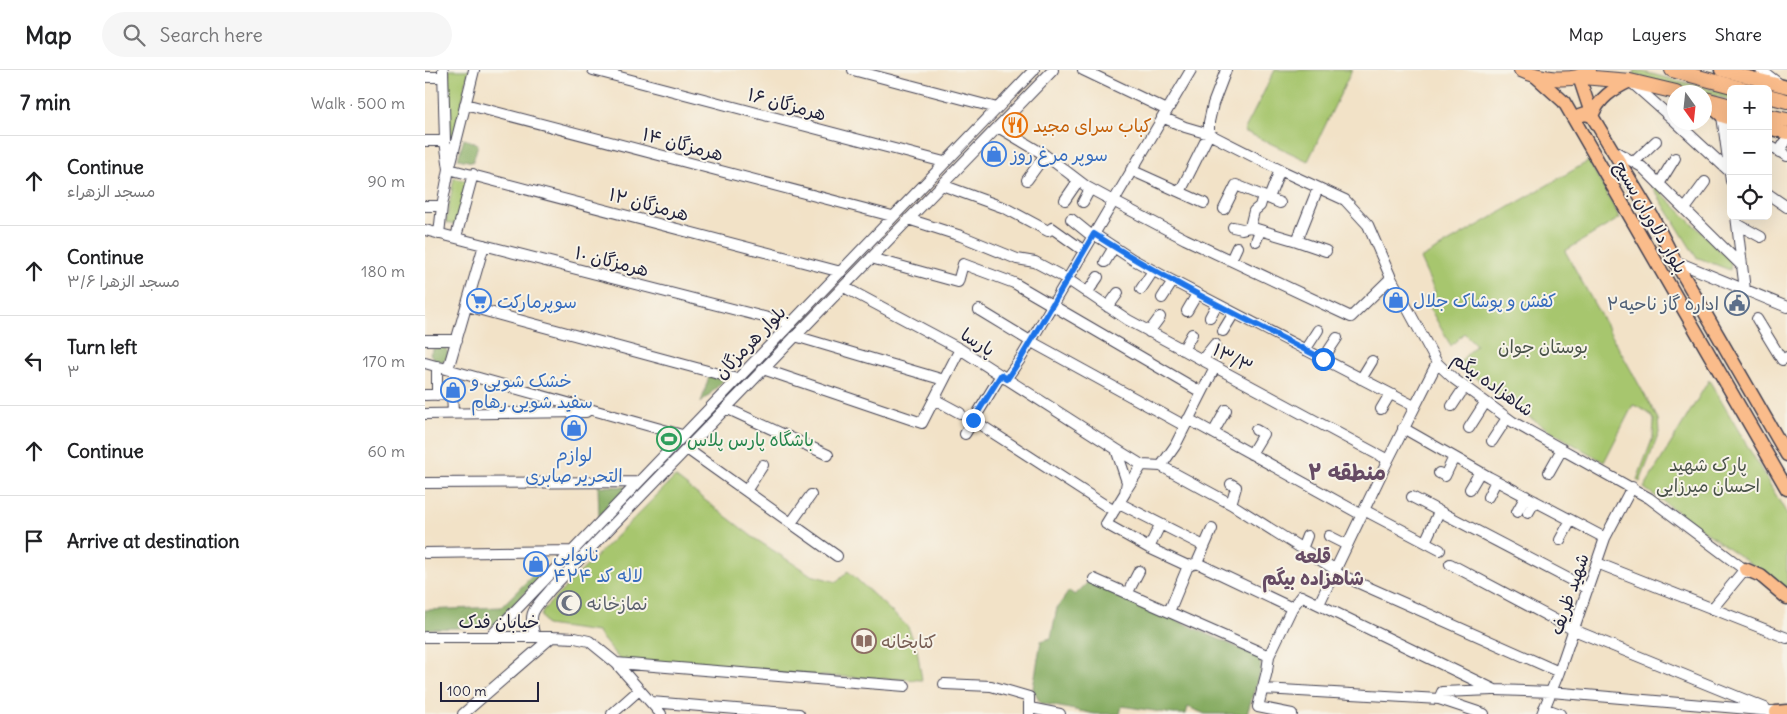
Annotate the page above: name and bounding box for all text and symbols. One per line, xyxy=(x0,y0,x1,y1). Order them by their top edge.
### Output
search box xyxy=(102,12,452,57)
text: Map xyxy=(25,20,72,50)
icon: search xyxy=(120,21,148,49)
text: Search here xyxy=(160,23,263,47)
text: Map xyxy=(1568,23,1603,46)
text: Layers xyxy=(1631,23,1687,46)
text: Share xyxy=(1715,23,1762,46)
street label: هرمزگان ۱۶ xyxy=(745,82,829,126)
north arrow xyxy=(1667,85,1712,130)
map controls xyxy=(1727,85,1772,220)
button: + xyxy=(1727,85,1772,130)
text: 7 min xyxy=(20,89,71,116)
text: Walk · 500 m xyxy=(311,93,405,113)
restaurant icon: کباب سرای مجید xyxy=(1002,112,1028,138)
place label: کباب سرای مجید xyxy=(1033,114,1152,137)
street label: هرمزگان ۱۴ xyxy=(640,122,726,166)
button: − xyxy=(1727,130,1772,175)
shop icon: سوپر مرغ روز xyxy=(981,141,1007,167)
place label: سوپر مرغ روز xyxy=(1009,143,1108,167)
text: Continue xyxy=(67,155,144,179)
street label: بلوار دلاوران بسیج xyxy=(1609,157,1693,278)
icon: ahead xyxy=(20,167,48,195)
text: 90 m xyxy=(367,171,405,191)
button: locate xyxy=(1727,175,1772,220)
text: مسجد الزهراء xyxy=(67,181,155,201)
street label: هرمزگان ۱۲ xyxy=(606,182,692,226)
street label: هرمزگان ۱۰ xyxy=(573,241,651,281)
text: Continue xyxy=(67,245,144,269)
icon: ahead xyxy=(20,257,48,285)
text: 180 m xyxy=(361,261,405,281)
text: مسجد الزهرا ۳/۶ xyxy=(67,271,180,291)
shop icon: کفش و پوشاک جلال xyxy=(1383,287,1409,313)
supermarket icon: سوپرمارکت xyxy=(466,288,492,314)
place label: کفش و پوشاک جلال xyxy=(1413,289,1556,313)
place label: سوپرمارکت xyxy=(497,290,577,314)
public building icon: اداره گاز ناحیه۲ xyxy=(1724,290,1750,316)
place label: اداره گاز ناحیه۲ xyxy=(1607,292,1719,315)
street label: بلوار هرمزگان xyxy=(709,300,791,384)
street label: پارسا xyxy=(956,323,999,362)
text: Turn left xyxy=(67,335,137,359)
park label: بوستان جوان xyxy=(1498,335,1588,358)
street label: ۱۳/۳ xyxy=(1209,338,1257,378)
icon: left xyxy=(20,347,48,375)
street label: شاهزاده بیگم xyxy=(1446,347,1538,424)
route start xyxy=(1312,348,1335,371)
text: 170 m xyxy=(362,351,405,371)
text: ۳ xyxy=(67,361,80,381)
place label: خشک شویی و سفید شویی رهام xyxy=(469,369,593,416)
shop icon: خشک شویی و سفید شویی رهام xyxy=(440,377,466,403)
route end xyxy=(962,409,985,432)
shop icon: لوازم التحریر صابری xyxy=(561,415,587,441)
sports icon: باشگاه پارس پلاس xyxy=(656,426,682,452)
place label: باشگاه پارس پلاس xyxy=(687,428,814,452)
icon: ahead xyxy=(20,437,48,465)
text: Continue xyxy=(67,439,144,463)
text: 60 m xyxy=(367,441,405,461)
place label: لوازم التحریر صابری xyxy=(525,443,623,487)
park label: پارک شهید احسان میرزایی xyxy=(1656,453,1760,497)
district label: منطقه ۲ xyxy=(1308,458,1386,486)
icon: arrive xyxy=(20,527,48,555)
text: Arrive at destination xyxy=(67,529,240,553)
place label: نانوایی لاله کد ۴۲۴ xyxy=(553,543,643,587)
district label: قلعه شاهزاده بیگم xyxy=(1262,544,1364,593)
street label: شهید ظریف xyxy=(1544,550,1594,638)
shop icon: نانوایی لاله کد ۴۲۴ xyxy=(523,551,549,577)
mosque icon: نمازخانه xyxy=(556,590,582,616)
place label: نمازخانه xyxy=(587,592,648,615)
street label: خیابان فدک xyxy=(459,610,539,633)
library icon: کتابخانه xyxy=(851,628,877,654)
place label: کتابخانه xyxy=(881,630,937,653)
scale bar xyxy=(440,679,539,702)
text: 100 m xyxy=(447,682,487,700)

